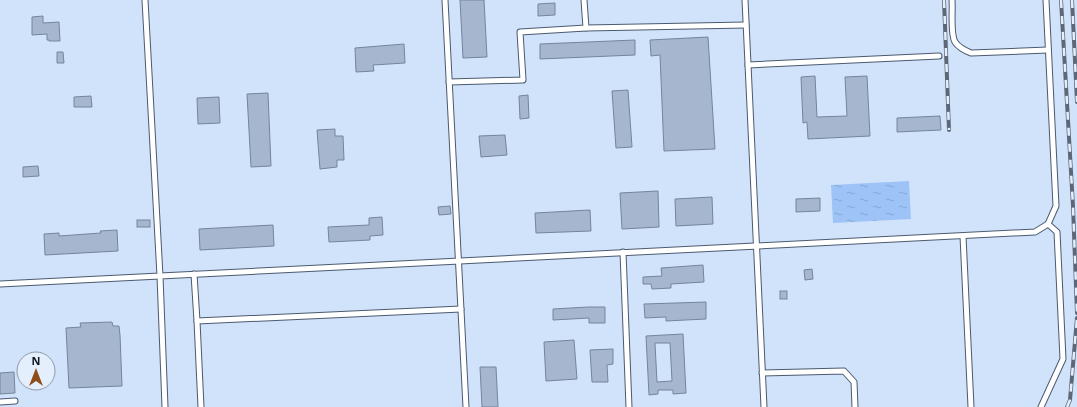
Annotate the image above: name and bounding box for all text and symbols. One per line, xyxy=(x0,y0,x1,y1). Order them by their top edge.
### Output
north arrow xyxy=(16,351,56,391)
text: N xyxy=(32,353,40,368)

